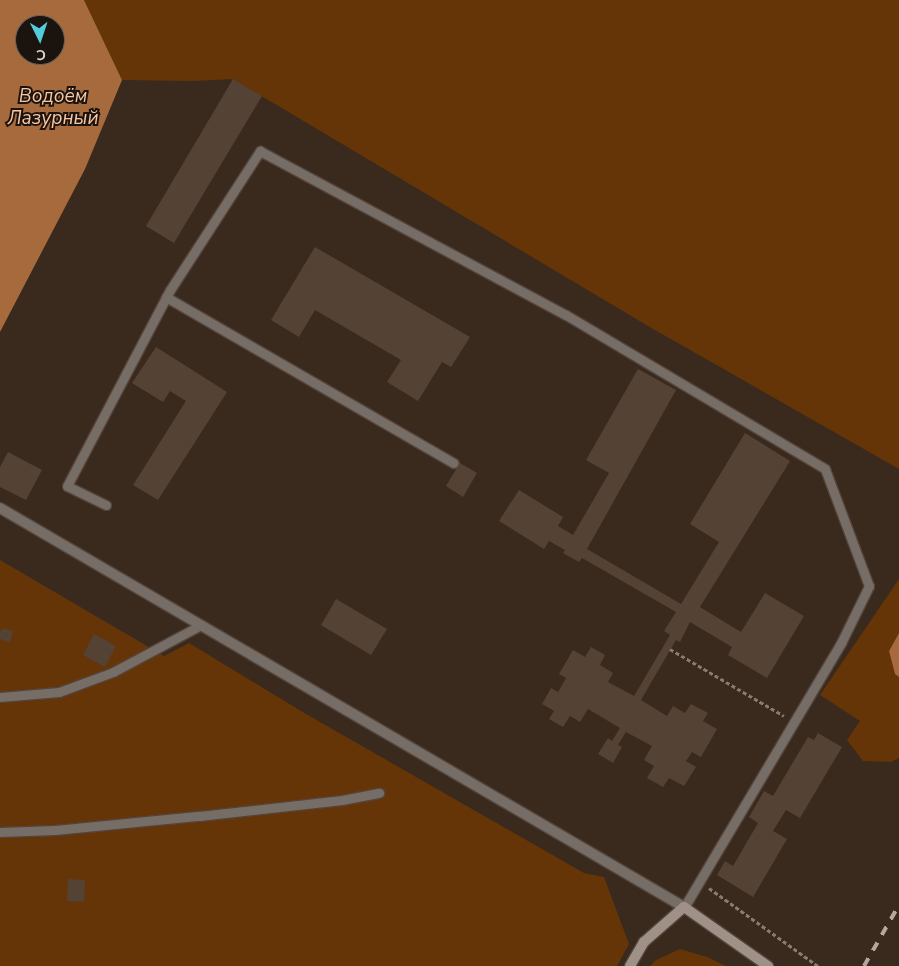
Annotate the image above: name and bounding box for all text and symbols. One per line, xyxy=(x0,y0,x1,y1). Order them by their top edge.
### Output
north arrow xyxy=(15,15,65,65)
text: С xyxy=(36,45,46,64)
water label: Водоём Лазурный xyxy=(7,86,99,130)

